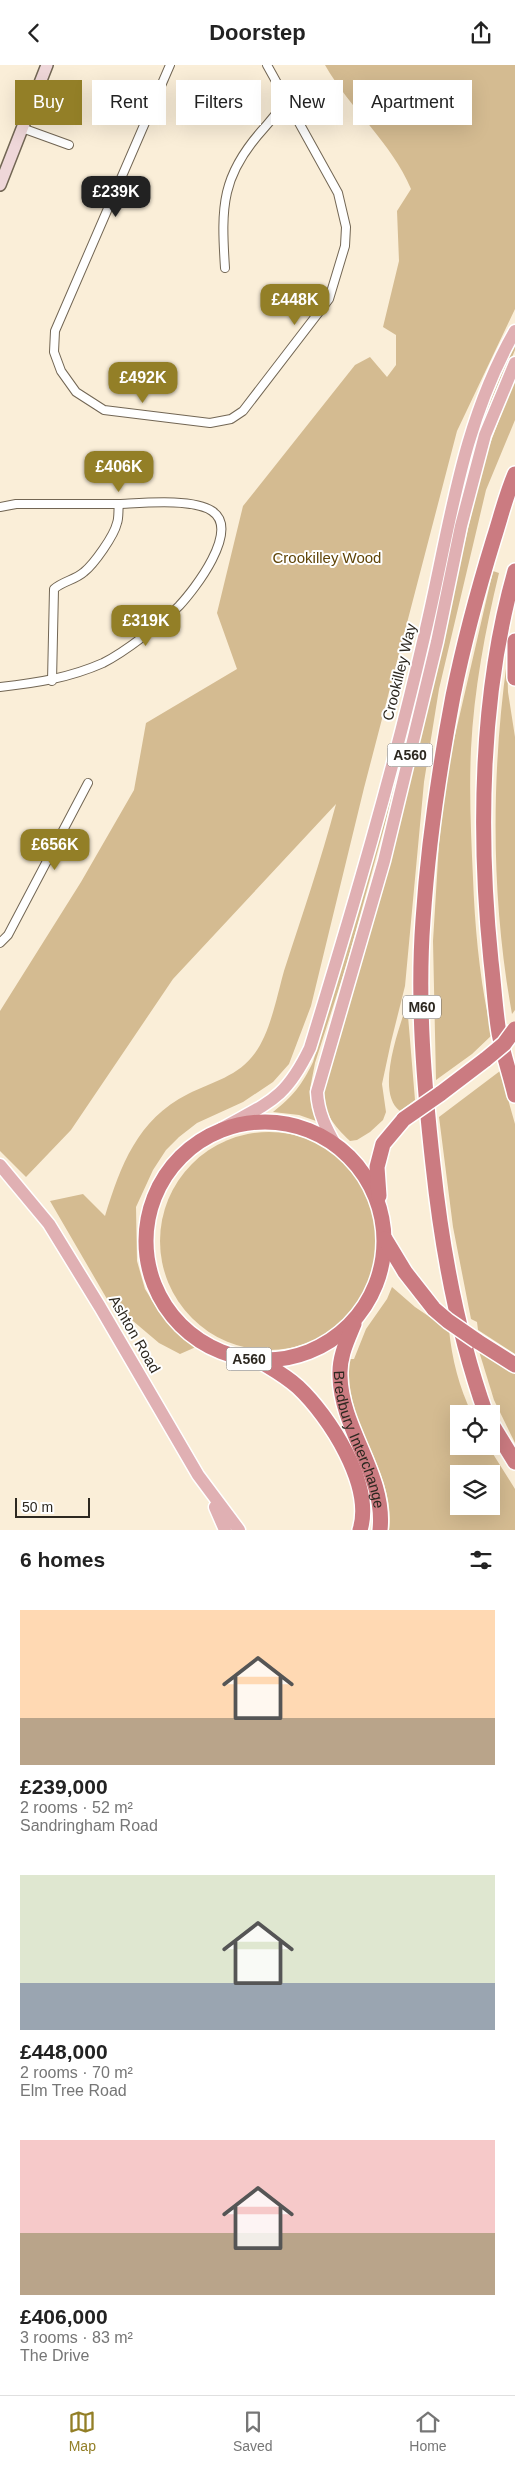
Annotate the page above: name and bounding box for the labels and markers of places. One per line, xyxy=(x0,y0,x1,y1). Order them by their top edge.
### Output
pin: £239K xyxy=(81,175,151,218)
pin: £448K xyxy=(260,283,330,326)
pin: £492K xyxy=(108,361,178,404)
pin: £406K xyxy=(84,451,154,493)
pin: £319K xyxy=(111,605,181,647)
pin: £656K xyxy=(20,829,90,871)

